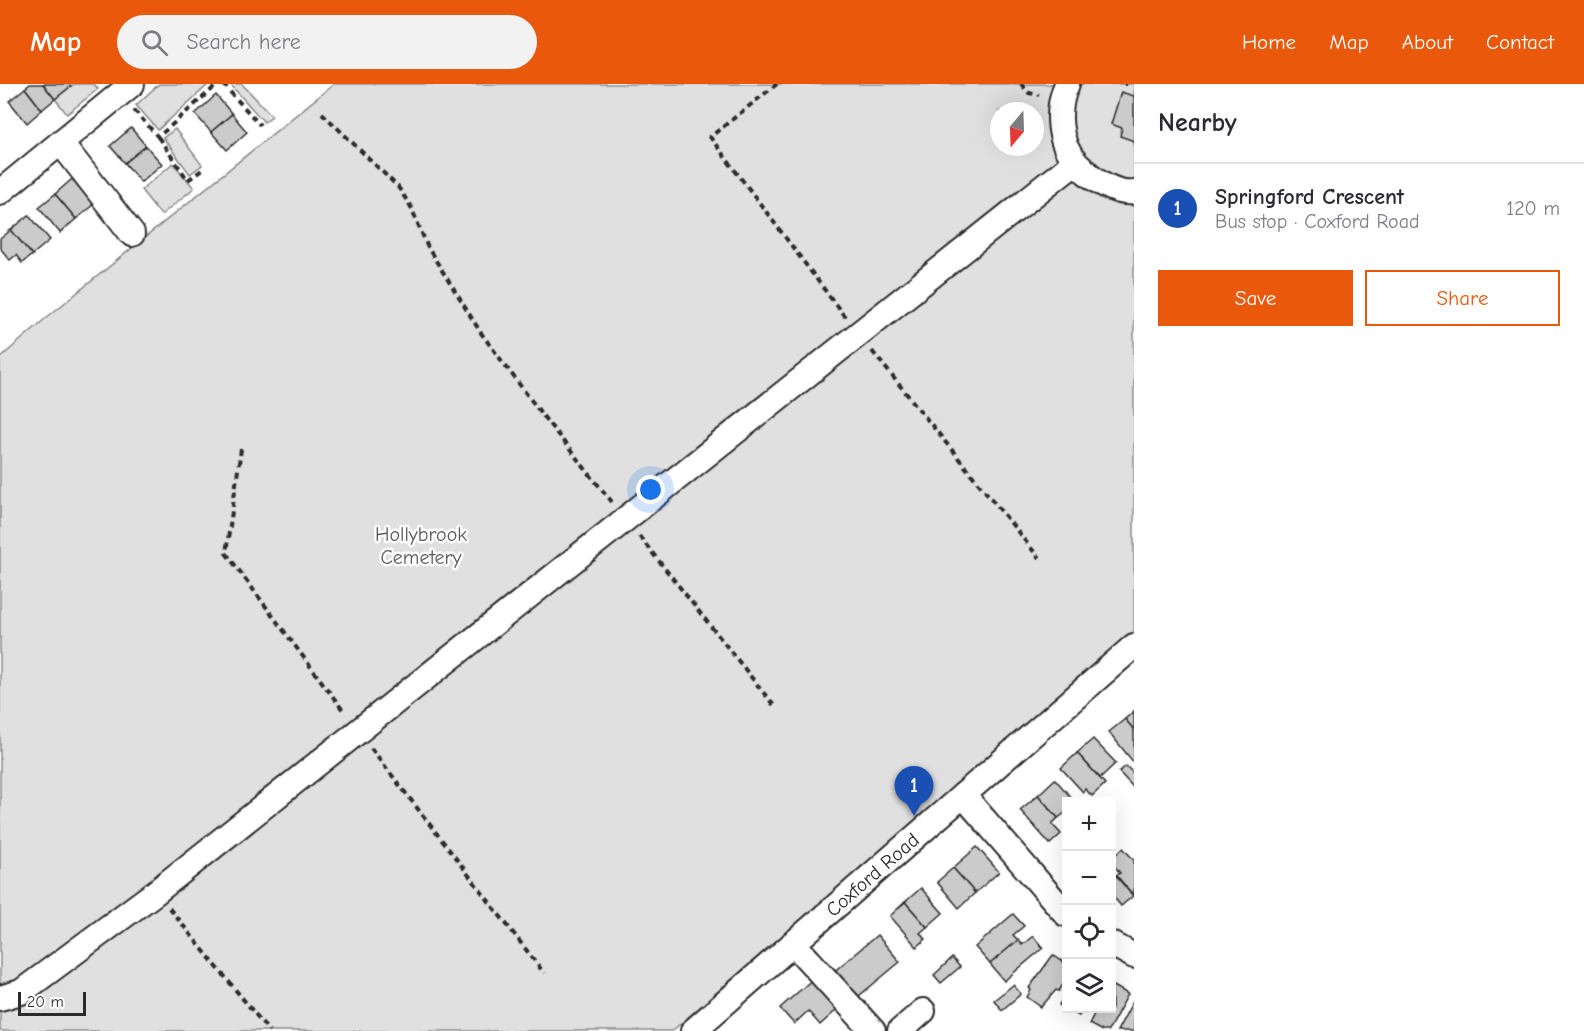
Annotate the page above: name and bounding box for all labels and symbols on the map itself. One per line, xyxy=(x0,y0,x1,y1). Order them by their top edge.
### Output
north arrow xyxy=(990,102,1044,156)
your location xyxy=(636,475,665,504)
park label: Hollybrook Cemetery xyxy=(375,523,467,569)
pin: 1 xyxy=(894,766,934,816)
street label: Coxford Road xyxy=(822,828,924,922)
scale bar xyxy=(18,989,86,1016)

